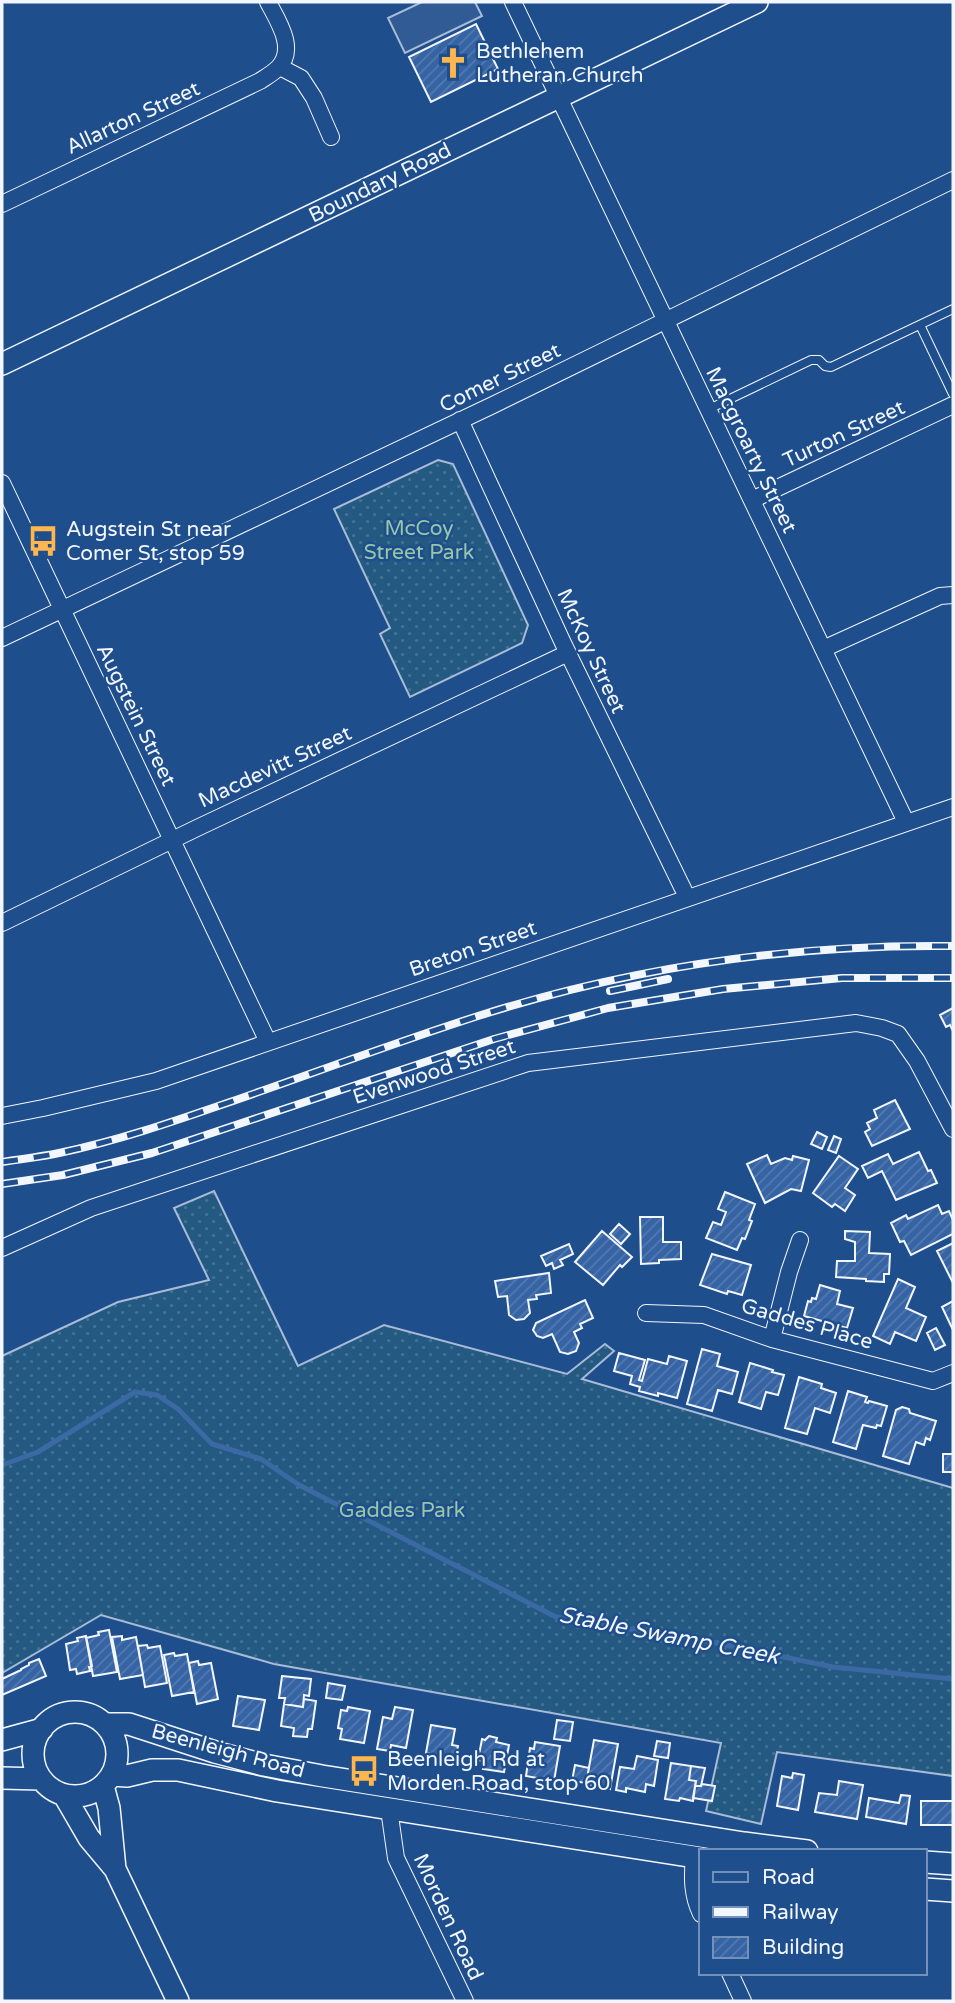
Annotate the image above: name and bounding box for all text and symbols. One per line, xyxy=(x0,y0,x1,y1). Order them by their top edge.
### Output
place label: Bethlehem Lutheran Church xyxy=(476,39,643,88)
church icon: Bethlehem Lutheran Church xyxy=(436,46,470,80)
street label: Allarton Street xyxy=(62,76,204,160)
street label: Boundary Road xyxy=(305,138,455,228)
street label: Comer Street xyxy=(435,338,565,418)
street label: Macgroarty Street xyxy=(700,363,802,537)
street label: Turton Street xyxy=(779,395,909,473)
park label: McCoy Street Park xyxy=(364,516,474,565)
place label: Augstein St near Comer St, stop 59 xyxy=(66,517,245,566)
bus stop icon: Augstein St near Comer St, stop 59 xyxy=(26,524,60,558)
street label: McKoy Street xyxy=(551,585,631,717)
street label: Augstein Street xyxy=(91,640,181,790)
street label: Macdevitt Street xyxy=(194,721,356,813)
street label: Breton Street xyxy=(406,916,540,982)
street label: Evenwood Street xyxy=(350,1034,518,1110)
street label: Gaddes Place xyxy=(738,1293,876,1355)
park label: Gaddes Park xyxy=(339,1498,465,1523)
water label: Stable Swamp Creek xyxy=(557,1601,783,1671)
street label: Beenleigh Road xyxy=(149,1719,307,1783)
place label: Beenleigh Rd at Morden Road, stop 60 xyxy=(387,1747,610,1796)
bus stop icon: Beenleigh Rd at Morden Road, stop 60 xyxy=(347,1754,381,1788)
legend xyxy=(699,1849,927,1975)
street label: Morden Road xyxy=(408,1850,488,1984)
text: Road xyxy=(762,1865,815,1890)
text: Railway xyxy=(762,1900,839,1925)
text: Building xyxy=(762,1935,844,1960)

